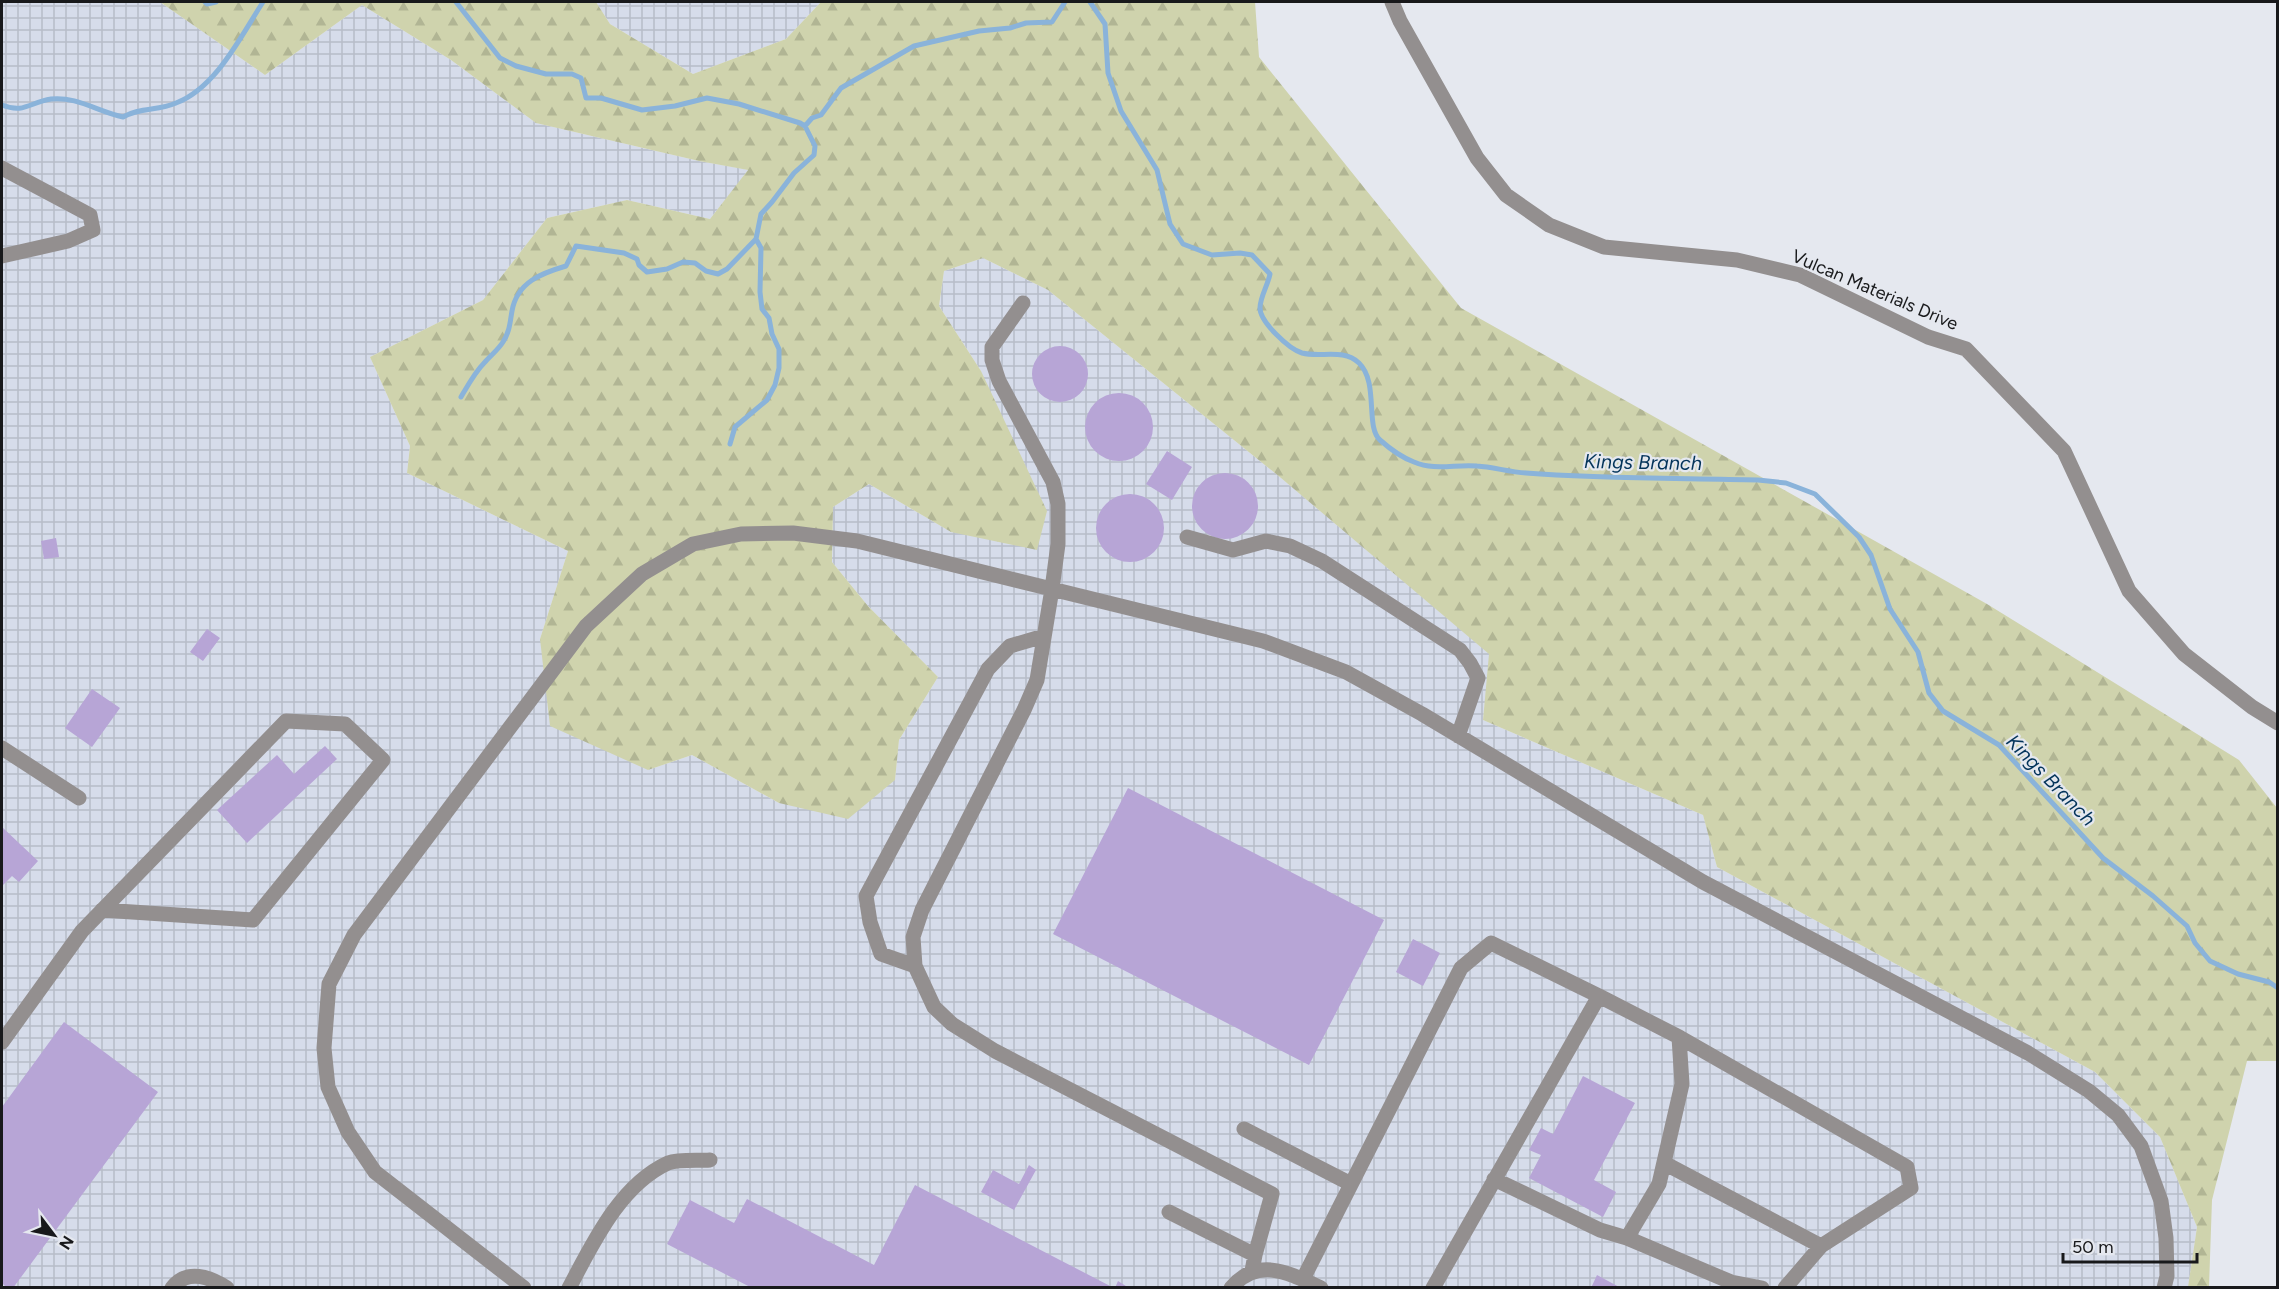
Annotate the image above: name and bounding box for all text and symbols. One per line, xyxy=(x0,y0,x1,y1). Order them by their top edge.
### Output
street label: Vulcan Materials Drive xyxy=(1788,245,1962,335)
water label: Kings Branch xyxy=(1584,449,1702,475)
water label: Kings Branch xyxy=(2001,729,2101,831)
north arrow xyxy=(24,1205,84,1265)
scale bar xyxy=(2063,1226,2196,1264)
text: N xyxy=(55,1232,78,1253)
text: 50 m xyxy=(2072,1236,2114,1258)

